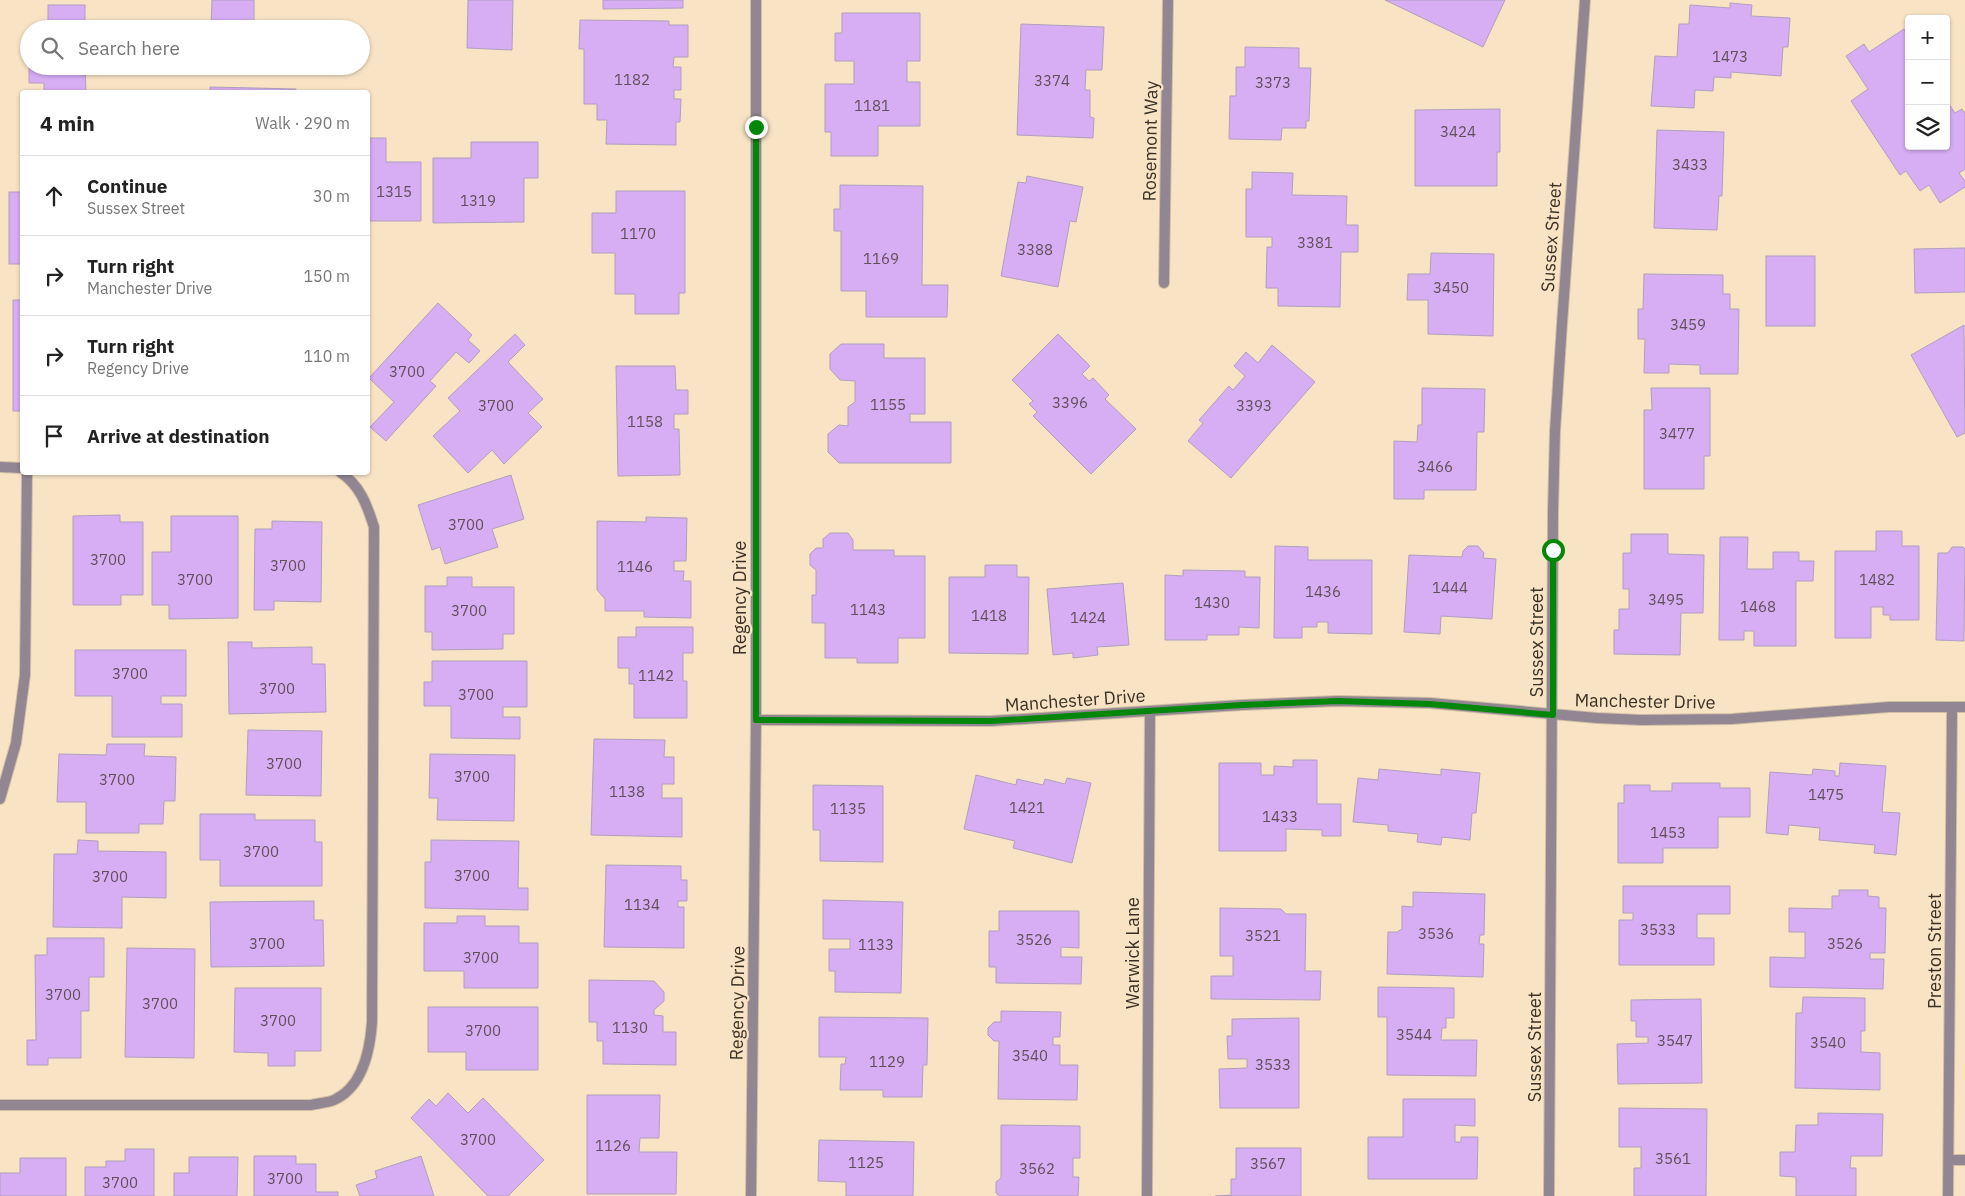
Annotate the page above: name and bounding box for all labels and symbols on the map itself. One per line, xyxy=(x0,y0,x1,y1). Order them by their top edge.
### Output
house number: 1473 xyxy=(1712,47,1748,66)
house number: 1182 xyxy=(614,70,650,89)
house number: 3374 xyxy=(1034,71,1070,90)
house number: 3373 xyxy=(1255,73,1291,92)
street label: Rosemont Way xyxy=(1137,80,1163,202)
house number: 1181 xyxy=(854,96,890,115)
route end xyxy=(745,116,768,139)
house number: 3424 xyxy=(1440,122,1476,141)
house number: 3433 xyxy=(1672,155,1708,174)
street label: Sussex Street xyxy=(1536,181,1566,293)
house number: 1315 xyxy=(376,182,412,201)
house number: 1319 xyxy=(460,191,496,210)
house number: 1170 xyxy=(620,224,656,243)
house number: 3381 xyxy=(1297,233,1333,252)
house number: 3388 xyxy=(1017,240,1053,259)
house number: 1169 xyxy=(863,249,899,268)
house number: 3450 xyxy=(1433,278,1469,297)
house number: 3459 xyxy=(1670,315,1706,334)
house number: 3700 xyxy=(389,362,425,381)
house number: 3396 xyxy=(1052,393,1088,412)
house number: 1155 xyxy=(870,395,906,414)
house number: 3700 xyxy=(478,396,514,415)
house number: 3393 xyxy=(1236,396,1272,415)
house number: 1158 xyxy=(627,412,663,431)
house number: 3477 xyxy=(1659,424,1695,443)
house number: 3466 xyxy=(1417,457,1453,476)
house number: 3700 xyxy=(448,515,484,534)
route start xyxy=(1542,539,1565,562)
street label: Regency Drive xyxy=(728,541,751,655)
house number: 3700 xyxy=(90,550,126,569)
house number: 3700 xyxy=(270,556,306,575)
house number: 1146 xyxy=(617,557,653,576)
house number: 3700 xyxy=(177,570,213,589)
house number: 1482 xyxy=(1859,570,1895,589)
house number: 1444 xyxy=(1432,578,1468,597)
house number: 1436 xyxy=(1305,582,1341,601)
street label: Sussex Street xyxy=(1525,587,1548,697)
house number: 3495 xyxy=(1648,590,1684,609)
house number: 1430 xyxy=(1194,593,1230,612)
house number: 1468 xyxy=(1740,597,1776,616)
house number: 1143 xyxy=(850,600,886,619)
house number: 3700 xyxy=(451,601,487,620)
house number: 1418 xyxy=(971,606,1007,625)
house number: 1424 xyxy=(1070,608,1106,627)
house number: 3700 xyxy=(112,664,148,683)
house number: 1142 xyxy=(638,666,674,685)
house number: 3700 xyxy=(259,679,295,698)
street label: Manchester Drive xyxy=(1004,684,1146,716)
house number: 3700 xyxy=(458,685,494,704)
street label: Manchester Drive xyxy=(1574,688,1716,714)
house number: 3700 xyxy=(266,754,302,773)
house number: 3700 xyxy=(454,767,490,786)
house number: 3700 xyxy=(99,770,135,789)
house number: 1138 xyxy=(609,782,645,801)
house number: 1475 xyxy=(1808,785,1844,804)
house number: 1421 xyxy=(1009,798,1045,817)
house number: 1135 xyxy=(830,799,866,818)
house number: 1433 xyxy=(1262,807,1298,826)
house number: 1453 xyxy=(1650,823,1686,842)
house number: 3700 xyxy=(243,842,279,861)
house number: 3700 xyxy=(454,866,490,885)
house number: 3700 xyxy=(92,867,128,886)
street label: Preston Street xyxy=(1923,893,1946,1009)
house number: 1134 xyxy=(624,895,660,914)
street label: Warwick Lane xyxy=(1121,897,1144,1009)
house number: 3533 xyxy=(1640,920,1676,939)
house number: 3536 xyxy=(1418,924,1454,943)
house number: 3521 xyxy=(1245,926,1281,945)
house number: 3526 xyxy=(1016,930,1052,949)
house number: 3700 xyxy=(249,934,285,953)
house number: 3526 xyxy=(1827,934,1863,953)
house number: 1133 xyxy=(858,935,894,954)
street label: Regency Drive xyxy=(725,945,750,1061)
house number: 3700 xyxy=(463,948,499,967)
house number: 3700 xyxy=(45,985,81,1004)
street label: Sussex Street xyxy=(1523,992,1546,1102)
house number: 3700 xyxy=(142,994,178,1013)
house number: 3700 xyxy=(260,1011,296,1030)
house number: 1130 xyxy=(612,1018,648,1037)
house number: 3700 xyxy=(465,1021,501,1040)
house number: 3544 xyxy=(1396,1025,1432,1044)
house number: 3547 xyxy=(1657,1031,1693,1050)
house number: 3540 xyxy=(1810,1033,1846,1052)
house number: 3540 xyxy=(1012,1046,1048,1065)
house number: 1129 xyxy=(869,1052,905,1071)
house number: 3533 xyxy=(1255,1055,1291,1074)
house number: 3700 xyxy=(460,1130,496,1149)
house number: 1126 xyxy=(595,1136,631,1155)
house number: 3561 xyxy=(1655,1149,1691,1168)
house number: 1125 xyxy=(848,1153,884,1172)
house number: 3567 xyxy=(1250,1154,1286,1173)
house number: 3562 xyxy=(1019,1159,1055,1178)
house number: 3700 xyxy=(267,1169,303,1188)
house number: 3700 xyxy=(102,1173,138,1192)

